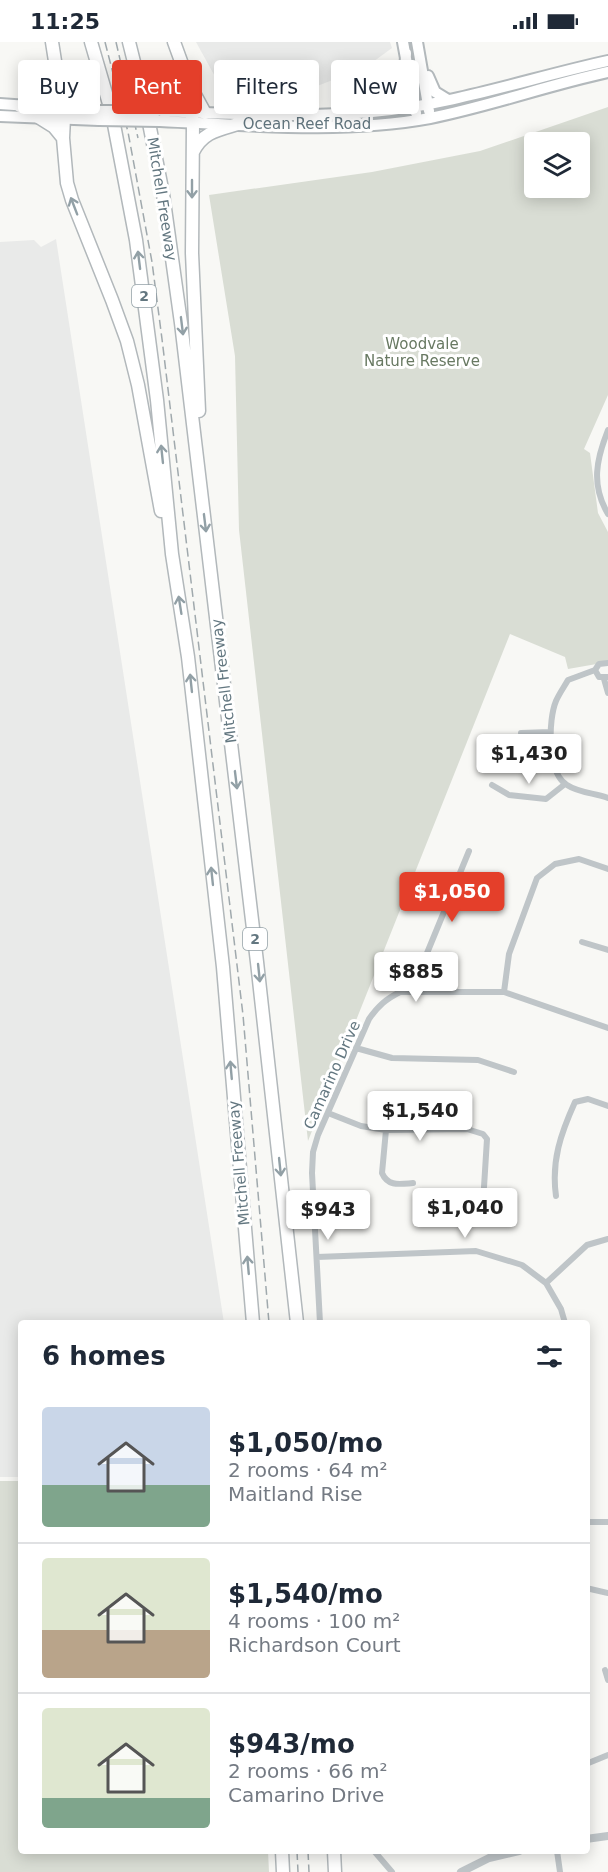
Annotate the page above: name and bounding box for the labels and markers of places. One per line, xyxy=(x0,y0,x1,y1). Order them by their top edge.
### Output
pin: $1,430 xyxy=(480,734,578,785)
pin: $1,050 xyxy=(403,872,501,923)
pin: $885 xyxy=(380,952,452,1003)
pin: $1,540 xyxy=(371,1091,469,1142)
pin: $1,040 xyxy=(416,1188,514,1239)
pin: $943 xyxy=(292,1190,364,1241)

